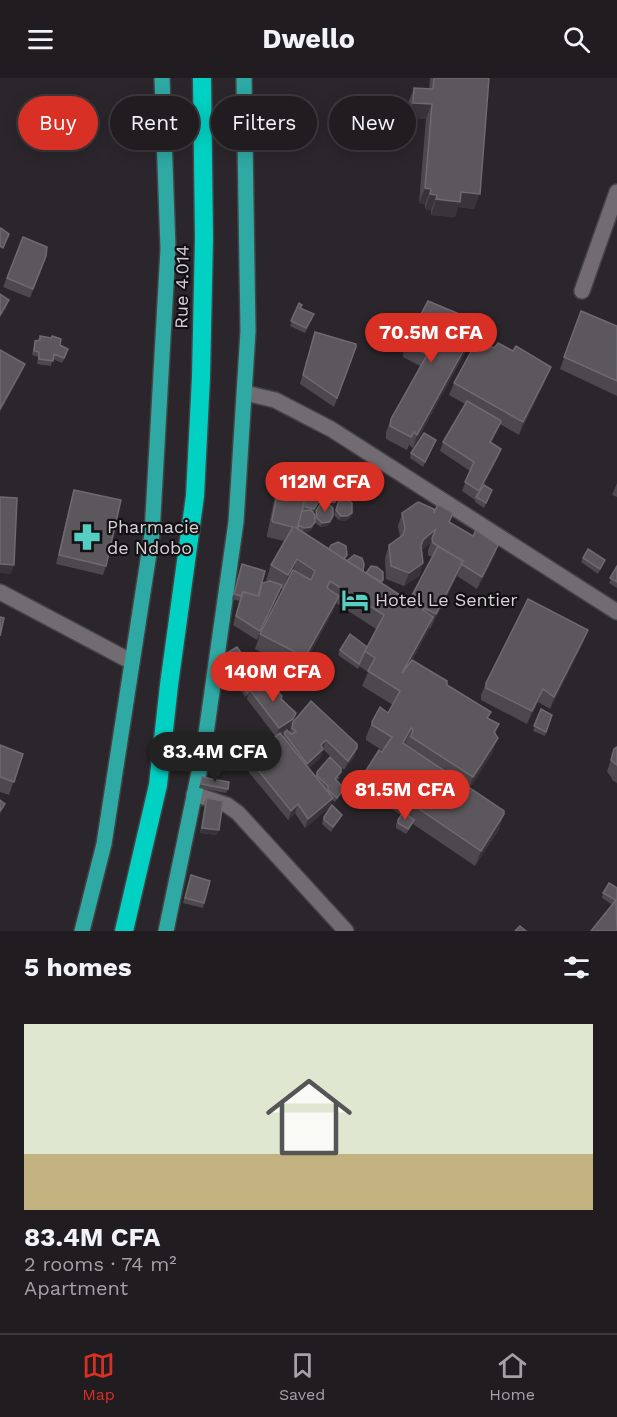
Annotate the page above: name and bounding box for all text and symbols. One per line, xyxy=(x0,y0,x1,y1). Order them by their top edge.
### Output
icon: menu xyxy=(24,23,57,56)
text: Dwello xyxy=(262,23,355,55)
icon: search xyxy=(560,23,593,56)
chip: Buy xyxy=(18,96,98,150)
chip: Rent xyxy=(110,96,199,150)
chip: Filters xyxy=(211,96,317,150)
chip: New xyxy=(329,96,416,150)
street label: Rue 4.014 xyxy=(170,245,193,329)
pin: 70.5M CFA xyxy=(362,313,500,364)
text: 70.5M CFA xyxy=(379,320,483,344)
pin: 112M CFA xyxy=(263,462,387,513)
text: 112M CFA xyxy=(279,469,371,493)
place label: Pharmacie de Ndobo xyxy=(107,516,199,558)
pharmacy icon: Pharmacie de Ndobo xyxy=(72,522,102,552)
hotel icon: Hotel Le Sentier xyxy=(340,585,370,615)
place label: Hotel Le Sentier xyxy=(375,589,518,610)
pin: 140M CFA xyxy=(211,652,335,703)
text: 140M CFA xyxy=(225,659,321,683)
pin: 83.4M CFA xyxy=(146,732,284,783)
text: 83.4M CFA xyxy=(163,739,267,763)
pin: 81.5M CFA xyxy=(336,770,474,821)
text: 81.5M CFA xyxy=(355,777,455,801)
icon: filters xyxy=(560,951,593,984)
text: 5 homes xyxy=(24,952,132,982)
icon: home xyxy=(255,1063,363,1171)
text: 83.4M CFA xyxy=(24,1222,160,1252)
text: 2 rooms · 74 m² xyxy=(24,1252,177,1276)
text: Apartment xyxy=(24,1276,128,1300)
tab: Map xyxy=(82,1349,115,1404)
tab: Saved xyxy=(279,1349,325,1404)
tab: Home xyxy=(489,1349,535,1404)

